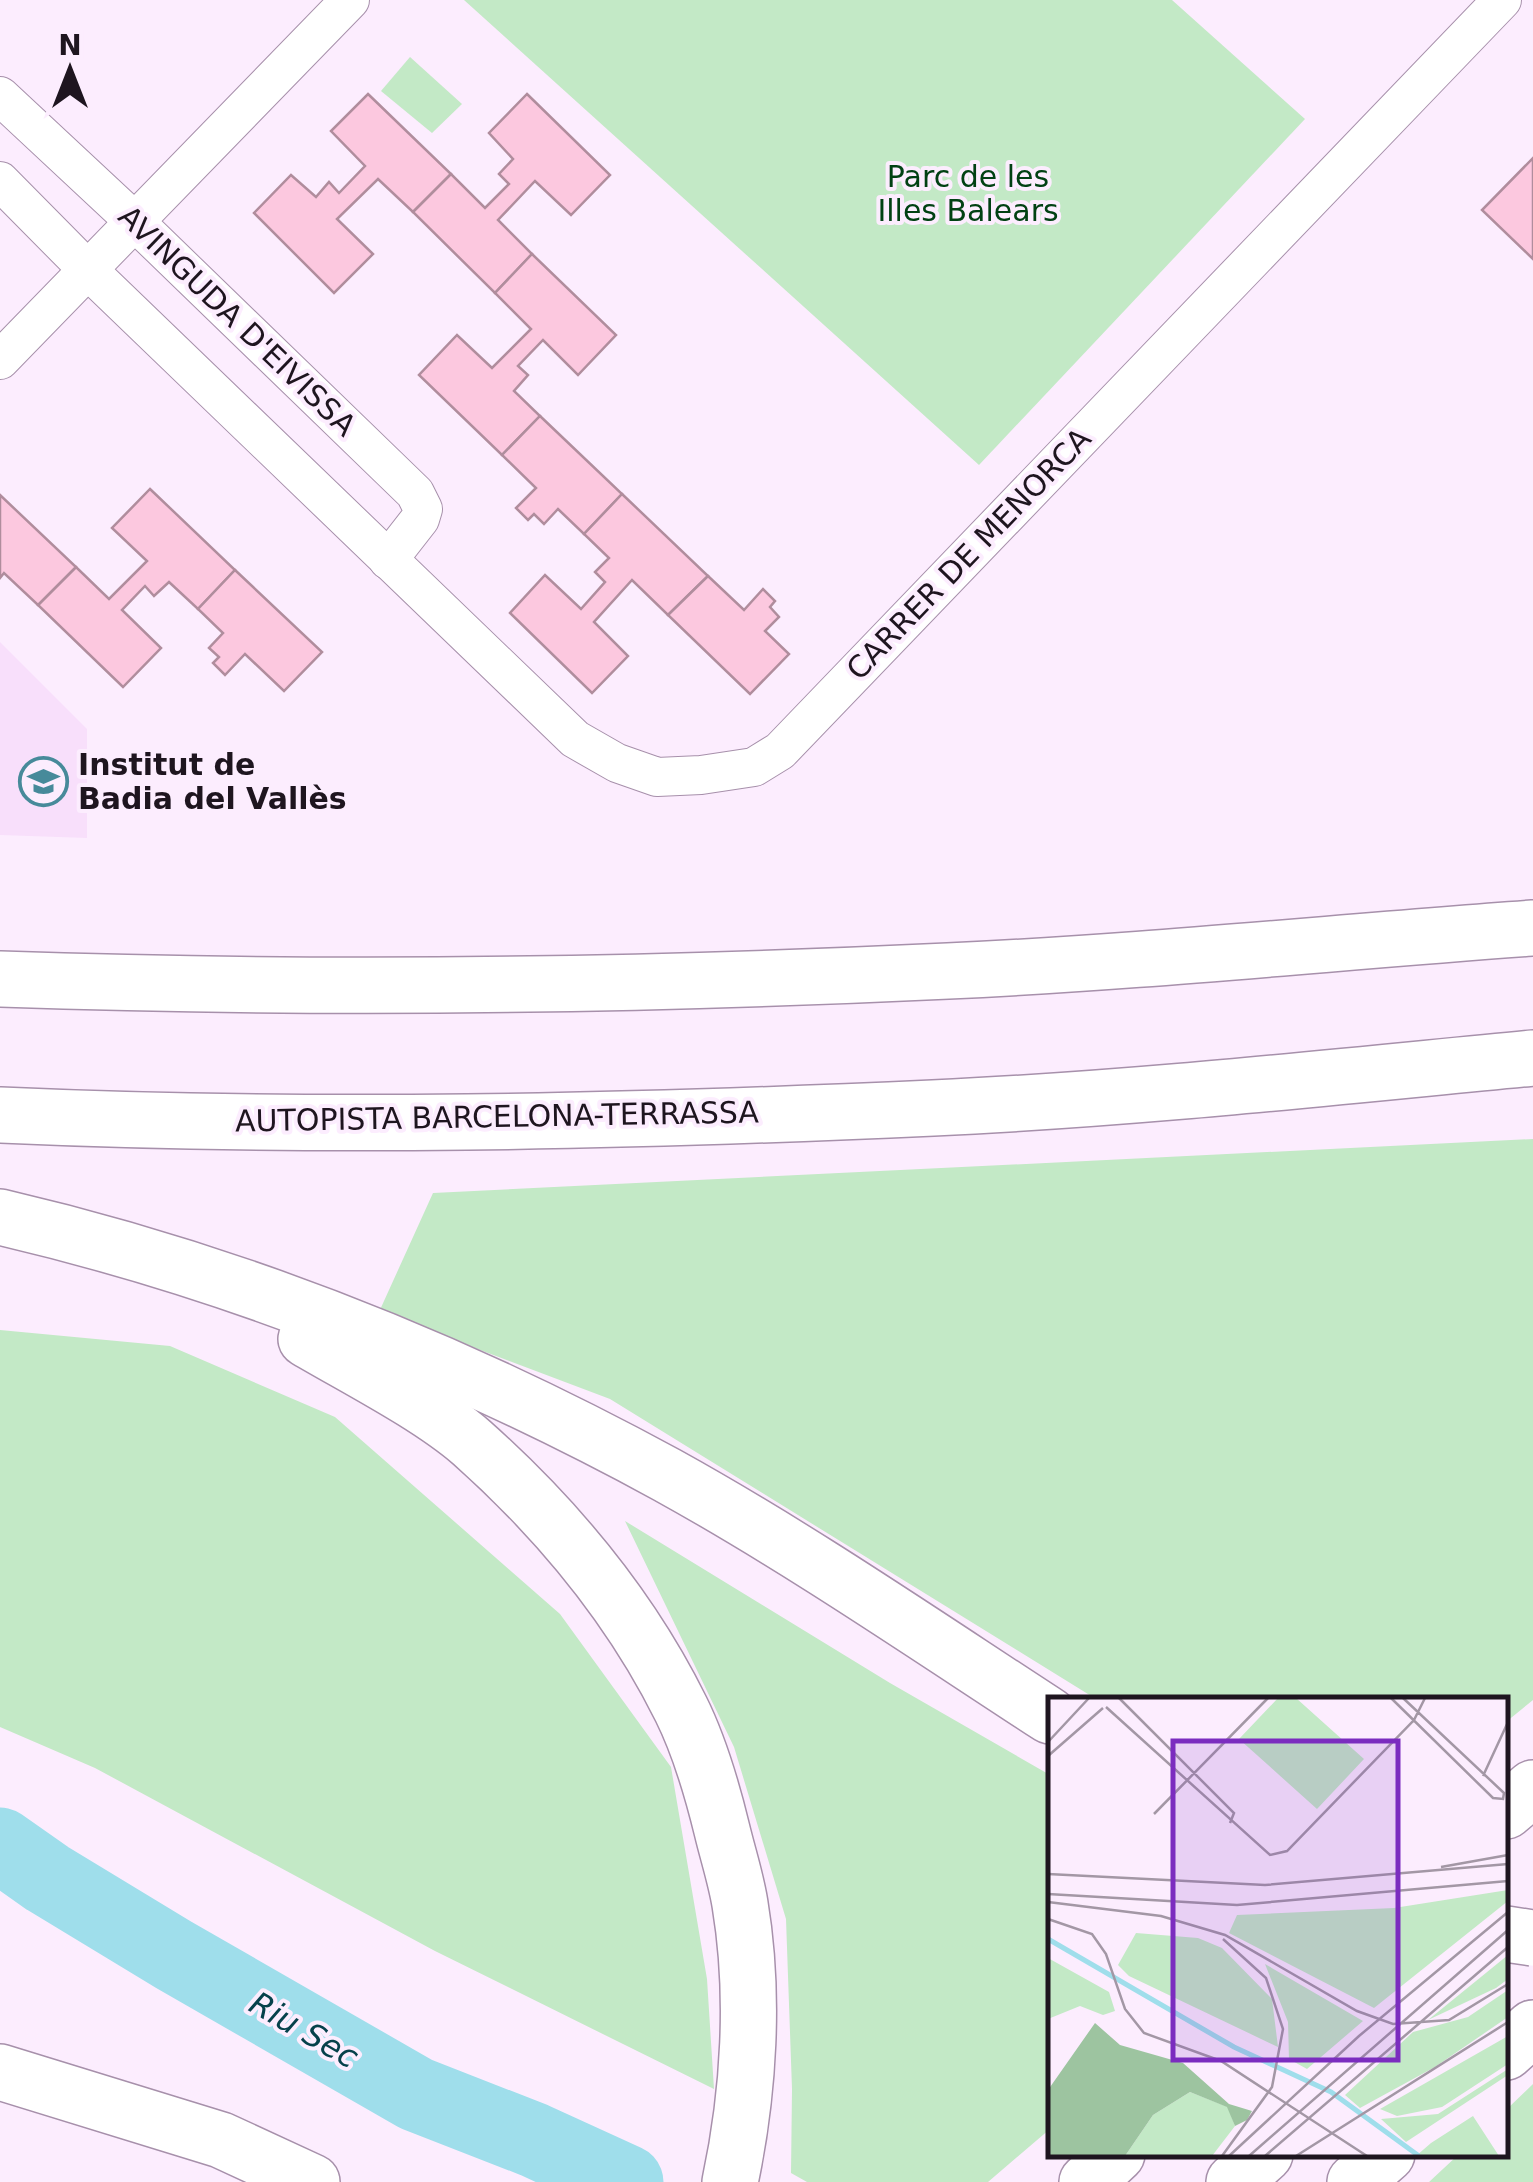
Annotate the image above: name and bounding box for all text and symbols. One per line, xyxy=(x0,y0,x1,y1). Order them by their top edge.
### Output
north arrow xyxy=(20,20,120,120)
text: N xyxy=(58,29,82,62)
park label: Parc de les Illes Balears xyxy=(877,159,1059,228)
street label: AVINGUDA D'EIVISSA xyxy=(112,198,363,443)
street label: CARRER DE MENORCA xyxy=(839,420,1098,687)
place label: Institut de Badia del Vallès xyxy=(78,747,347,816)
school or university icon: Institut de Badia del Vallès xyxy=(17,756,69,808)
street label: AUTOPISTA BARCELONA-TERRASSA xyxy=(235,1094,760,1139)
inset map xyxy=(1048,1697,1508,2157)
water label: Riu Sec xyxy=(243,1984,365,2076)

